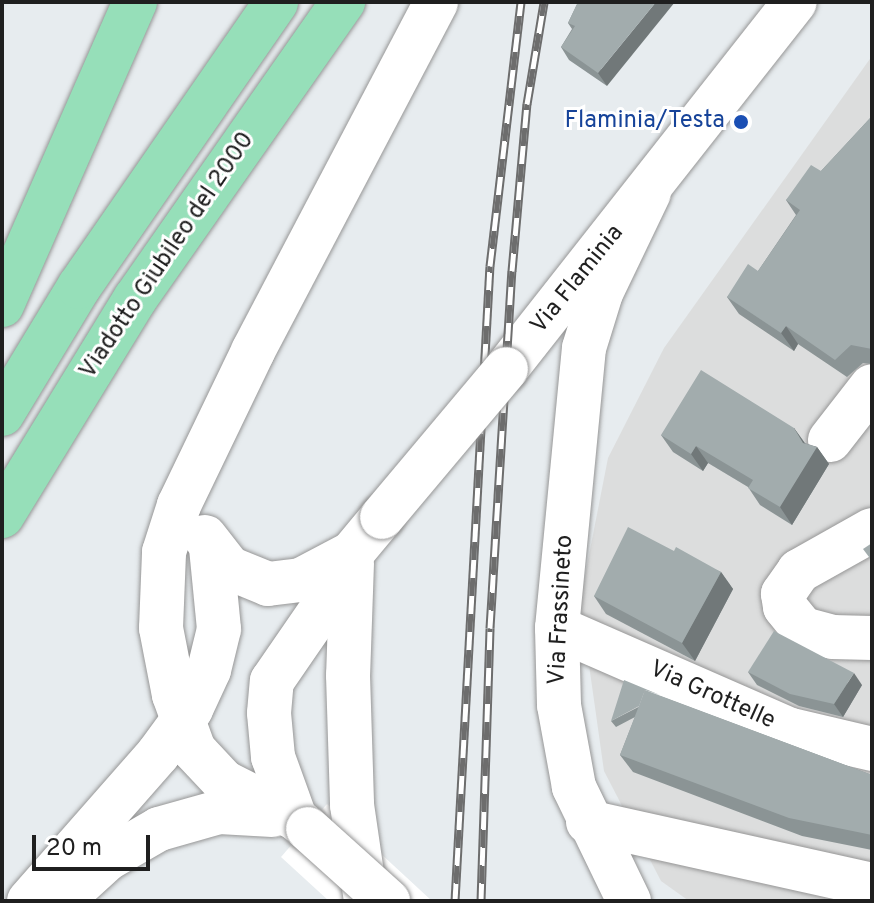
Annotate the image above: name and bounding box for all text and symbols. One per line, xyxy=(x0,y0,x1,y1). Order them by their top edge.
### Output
place label: Flaminia/Testa xyxy=(564,108,725,136)
marker: Flaminia/Testa xyxy=(732,113,750,131)
street label: Viadotto Giubileo del 2000 xyxy=(75,127,261,385)
street label: Via Flaminia xyxy=(525,220,631,340)
street label: Via Frassineto xyxy=(544,534,580,686)
street label: Via Grottelle xyxy=(645,656,779,736)
scale bar xyxy=(36,819,154,869)
text: 20 m xyxy=(46,834,102,864)

